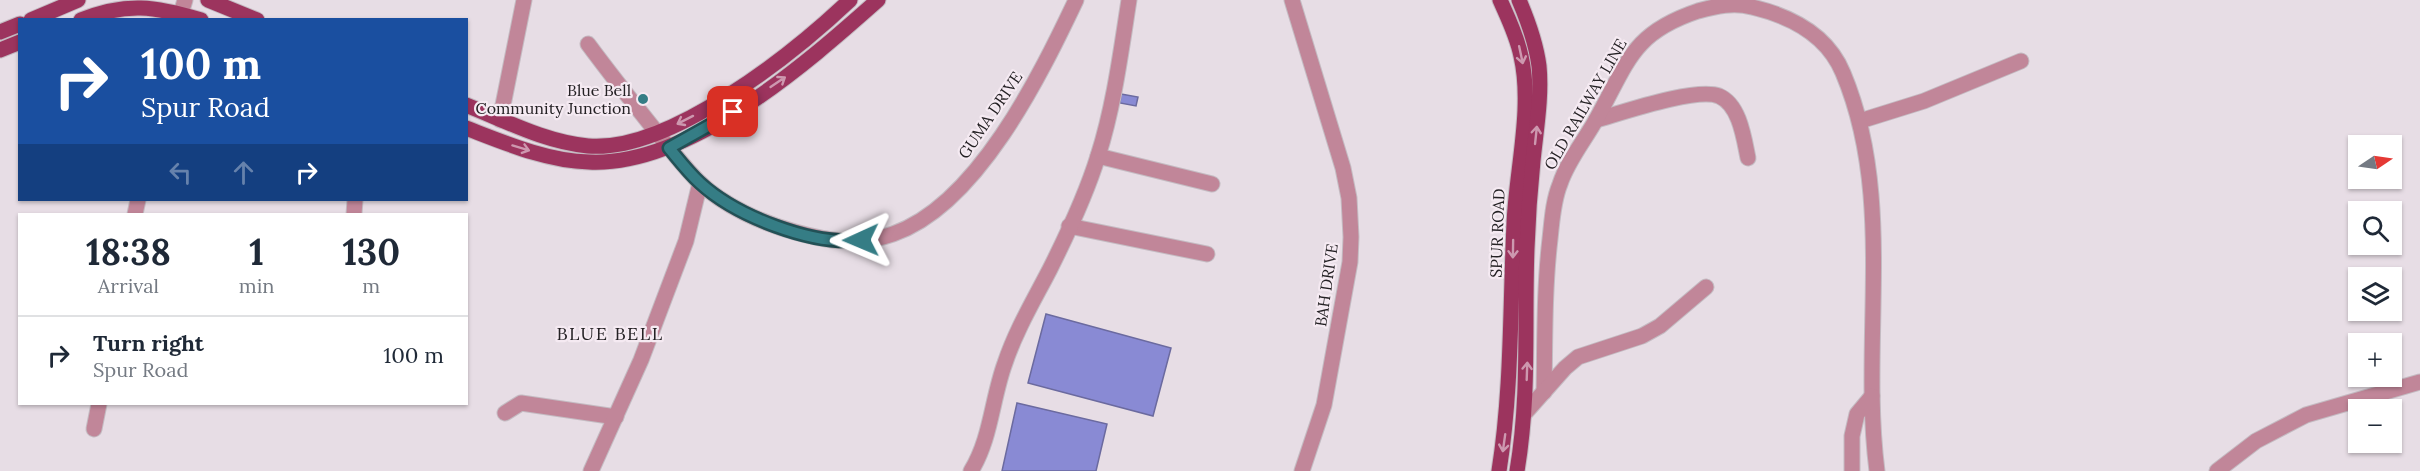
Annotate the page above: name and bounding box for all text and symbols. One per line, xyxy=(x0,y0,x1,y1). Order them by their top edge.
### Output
street label: OLD RAILWAY LINE xyxy=(1539,35,1631,173)
text: 100 m xyxy=(141,37,261,91)
icon: right xyxy=(42,42,120,120)
one-way arrow xyxy=(1515,45,1527,64)
street label: GUMA DRIVE xyxy=(954,68,1026,162)
one-way arrow xyxy=(770,76,787,89)
place label: Blue Bell Community Junction xyxy=(476,80,631,118)
pin xyxy=(707,86,758,137)
text: Spur Road xyxy=(141,90,270,124)
marker: Blue Bell Community Junction xyxy=(636,92,650,106)
icon: arrive xyxy=(716,95,749,128)
one-way arrow xyxy=(676,115,694,126)
one-way arrow xyxy=(1531,125,1542,145)
north arrow xyxy=(2348,135,2402,189)
map controls xyxy=(2348,135,2402,453)
one-way arrow xyxy=(512,143,531,154)
icon: left xyxy=(164,156,197,189)
icon: ahead xyxy=(227,156,260,189)
icon: right xyxy=(290,156,323,189)
street label: SPUR ROAD xyxy=(1485,188,1509,278)
button: search xyxy=(2348,201,2402,255)
position arrow xyxy=(829,208,893,272)
text: 18:38 xyxy=(86,229,171,275)
text: 1 xyxy=(249,229,264,275)
text: 130 xyxy=(342,229,400,275)
one-way arrow xyxy=(1508,238,1519,258)
street label: BAH DRIVE xyxy=(1310,242,1342,328)
button: layers xyxy=(2348,267,2402,321)
text: Arrival xyxy=(98,273,159,298)
text: min xyxy=(239,273,274,298)
text: m xyxy=(362,273,380,298)
district label: BLUE BELL xyxy=(556,322,664,345)
text: Turn right xyxy=(93,329,204,357)
button: + xyxy=(2348,333,2402,387)
icon: right xyxy=(42,339,75,372)
text: 100 m xyxy=(383,341,444,369)
text: Spur Road xyxy=(93,357,188,382)
one-way arrow xyxy=(1521,362,1532,382)
button: − xyxy=(2348,399,2402,453)
one-way arrow xyxy=(1498,433,1509,453)

